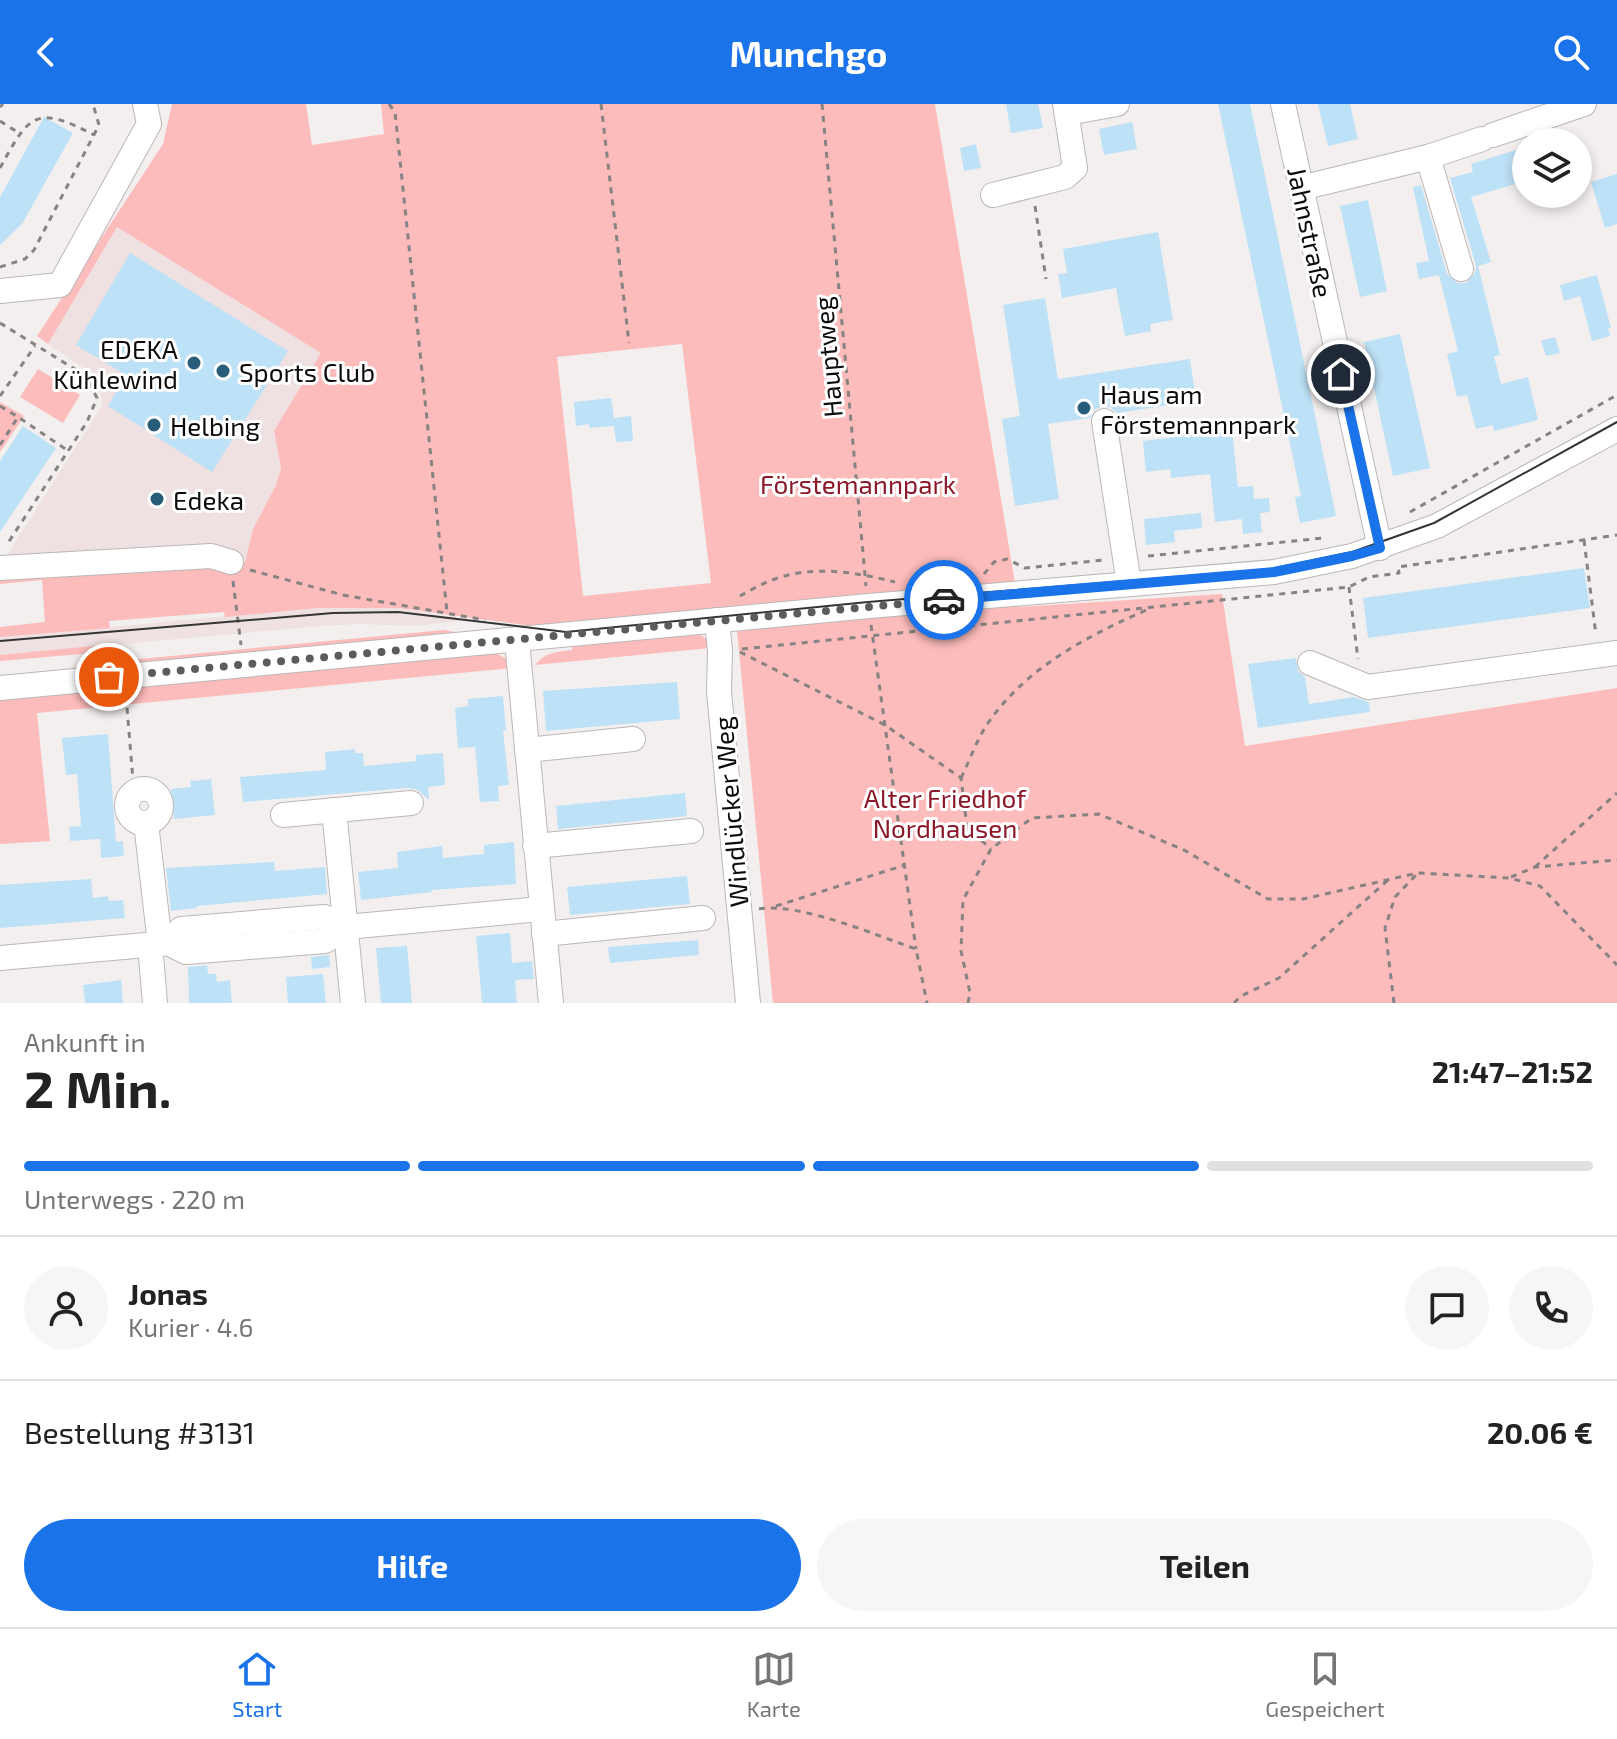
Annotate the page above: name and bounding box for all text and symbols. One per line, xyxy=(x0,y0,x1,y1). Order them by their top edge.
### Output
icon: back xyxy=(24,30,68,74)
icon: search xyxy=(1549,30,1593,74)
text: Munchgo xyxy=(730,31,887,74)
map controls xyxy=(1512,128,1592,208)
button: layers xyxy=(1512,128,1592,208)
street label: Jahnstraße xyxy=(1282,164,1340,300)
street label: Hauptweg xyxy=(806,295,848,419)
place label: EDEKA Kühlewind xyxy=(53,333,178,394)
pin xyxy=(1307,340,1375,408)
icon: home xyxy=(1319,352,1363,396)
marker: EDEKA Kühlewind xyxy=(185,354,203,372)
place label: Sports Club xyxy=(239,356,375,387)
marker: Sports Club xyxy=(214,362,232,380)
place label: Haus am Förstemannpark xyxy=(1100,378,1296,439)
marker: Haus am Förstemannpark xyxy=(1075,399,1093,417)
place label: Helbing xyxy=(170,410,260,441)
marker: Helbing xyxy=(145,416,163,434)
park label: Förstemannpark xyxy=(760,468,956,499)
place label: Edeka xyxy=(173,484,244,515)
marker: Edeka xyxy=(148,490,166,508)
courier xyxy=(904,560,984,640)
icon: car xyxy=(922,578,966,622)
pin xyxy=(75,643,143,711)
icon: bag xyxy=(87,655,131,699)
street label: Windlücker Weg xyxy=(706,715,754,909)
park label: Alter Friedhof Nordhausen xyxy=(864,782,1027,843)
text: Ankunft in xyxy=(24,1026,146,1057)
text: 21:47–21:52 xyxy=(1432,1053,1593,1089)
text: 2 Min. xyxy=(24,1056,171,1118)
text: Unterwegs · 220 m xyxy=(24,1183,245,1214)
button: person xyxy=(24,1266,108,1350)
button: chat xyxy=(1405,1266,1489,1350)
button: phone xyxy=(1509,1266,1593,1350)
text: Jonas xyxy=(128,1275,208,1311)
text: Kurier · 4.6 xyxy=(128,1311,253,1342)
text: Bestellung #3131 xyxy=(24,1414,255,1450)
text: 20.06 € xyxy=(1487,1414,1593,1450)
button: Hilfe xyxy=(24,1519,801,1611)
button: Teilen xyxy=(817,1519,1593,1611)
tab: Start xyxy=(232,1647,282,1721)
tab: Karte xyxy=(747,1647,801,1721)
tab: Gespeichert xyxy=(1265,1647,1385,1721)

